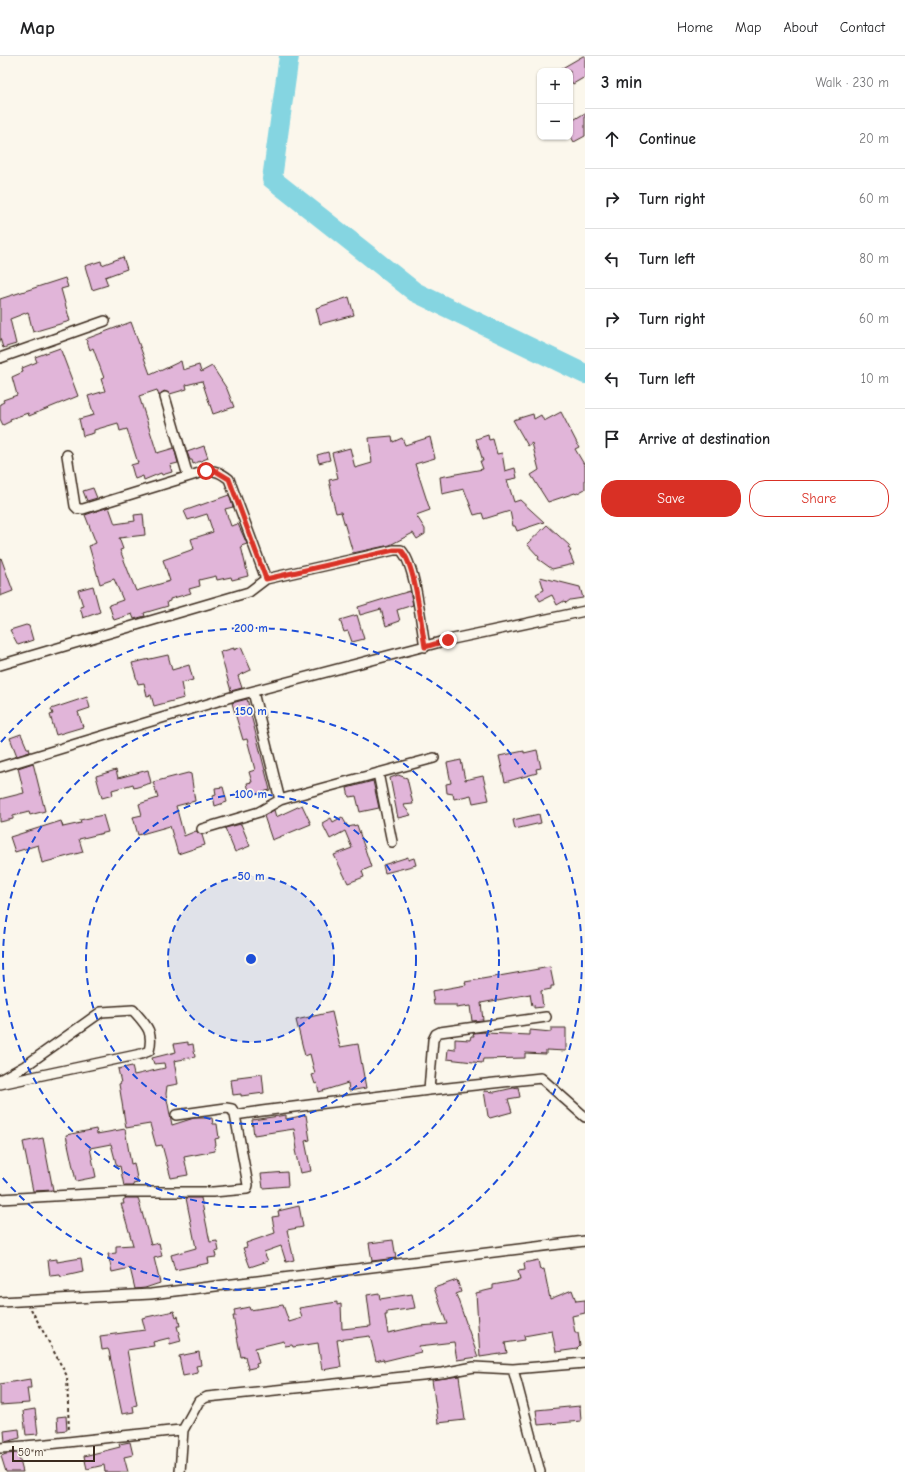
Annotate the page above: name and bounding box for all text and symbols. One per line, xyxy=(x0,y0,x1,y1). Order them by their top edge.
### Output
text: Map xyxy=(20,17,55,39)
text: Home xyxy=(677,19,713,36)
text: Map xyxy=(735,19,761,36)
text: About xyxy=(783,19,818,36)
text: Contact xyxy=(840,19,885,36)
map controls xyxy=(537,68,573,140)
button: + xyxy=(537,68,573,104)
text: 3 min xyxy=(601,73,642,92)
text: Walk · 230 m xyxy=(815,75,889,90)
button: − xyxy=(537,104,573,140)
icon: ahead xyxy=(601,128,623,150)
text: Continue xyxy=(639,130,696,148)
text: 20 m xyxy=(859,131,889,146)
icon: right xyxy=(601,188,623,210)
text: Turn right xyxy=(639,190,705,208)
text: 60 m xyxy=(859,191,889,206)
icon: left xyxy=(601,248,623,270)
text: Turn left xyxy=(639,250,695,268)
text: 80 m xyxy=(859,251,889,266)
icon: right xyxy=(601,308,623,330)
text: Turn right xyxy=(639,310,705,328)
text: 60 m xyxy=(859,311,889,326)
icon: left xyxy=(601,368,623,390)
text: Turn left xyxy=(639,370,695,388)
text: 10 m xyxy=(861,371,889,386)
icon: arrive xyxy=(601,428,623,450)
text: Arrive at destination xyxy=(639,430,770,448)
route start xyxy=(197,462,215,480)
button: Save xyxy=(601,480,741,517)
button: Share xyxy=(749,480,889,517)
text: 200 m xyxy=(234,621,268,635)
route end xyxy=(439,631,457,649)
text: 150 m xyxy=(235,704,267,718)
text: 100 m xyxy=(235,787,267,801)
text: 50 m xyxy=(237,869,265,883)
centre of rings xyxy=(244,952,258,966)
scale bar xyxy=(12,1444,95,1463)
text: 50 m xyxy=(18,1446,43,1459)

